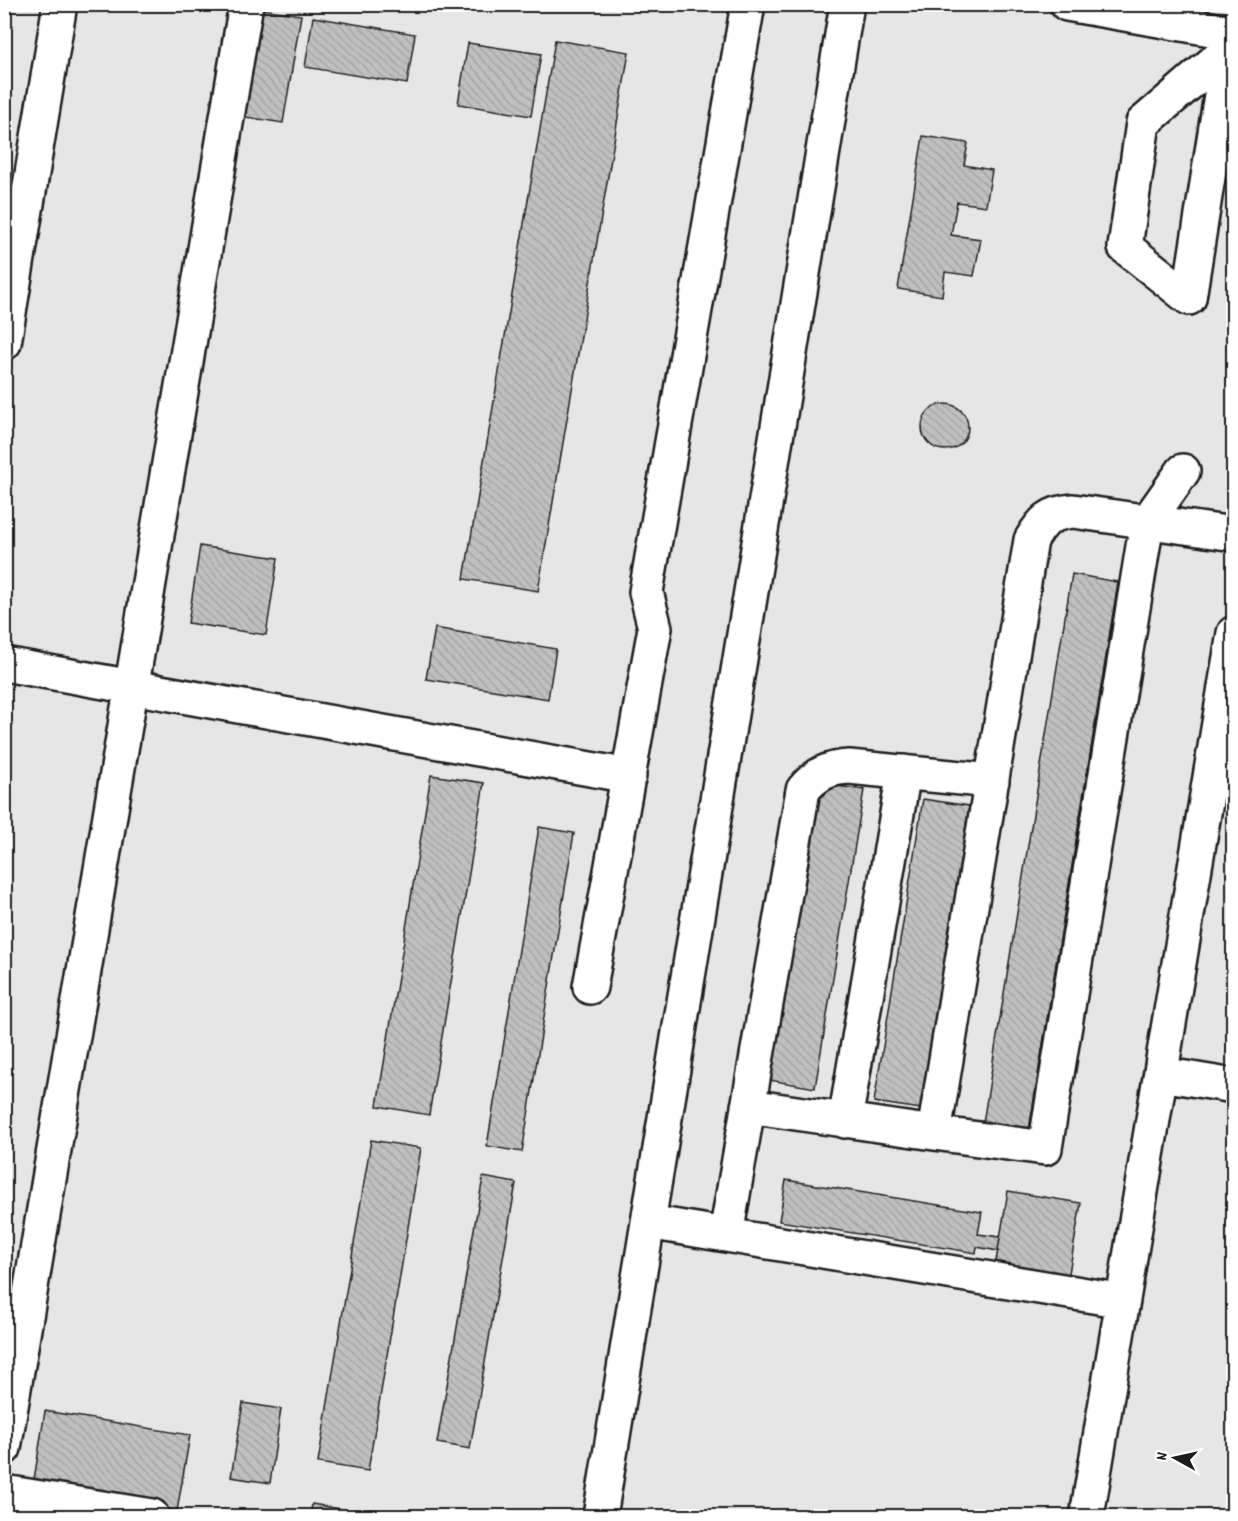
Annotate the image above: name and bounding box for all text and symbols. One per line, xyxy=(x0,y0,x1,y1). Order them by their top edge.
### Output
north arrow xyxy=(1145,1428,1205,1488)
text: N xyxy=(1151,1451,1175,1462)

